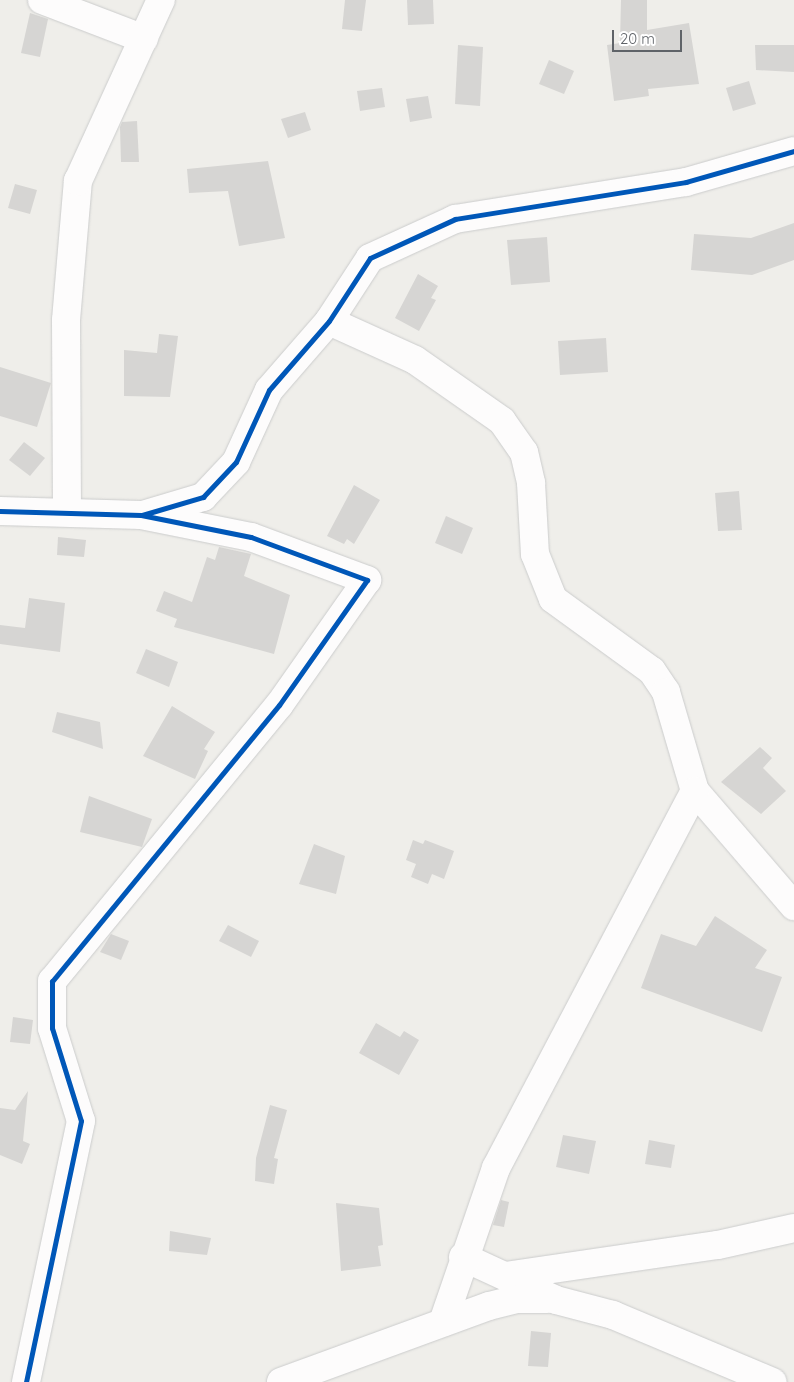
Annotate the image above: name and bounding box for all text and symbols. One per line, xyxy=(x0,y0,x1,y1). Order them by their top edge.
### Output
scale bar xyxy=(614,20,684,52)
text: 20 m xyxy=(620,29,655,48)

